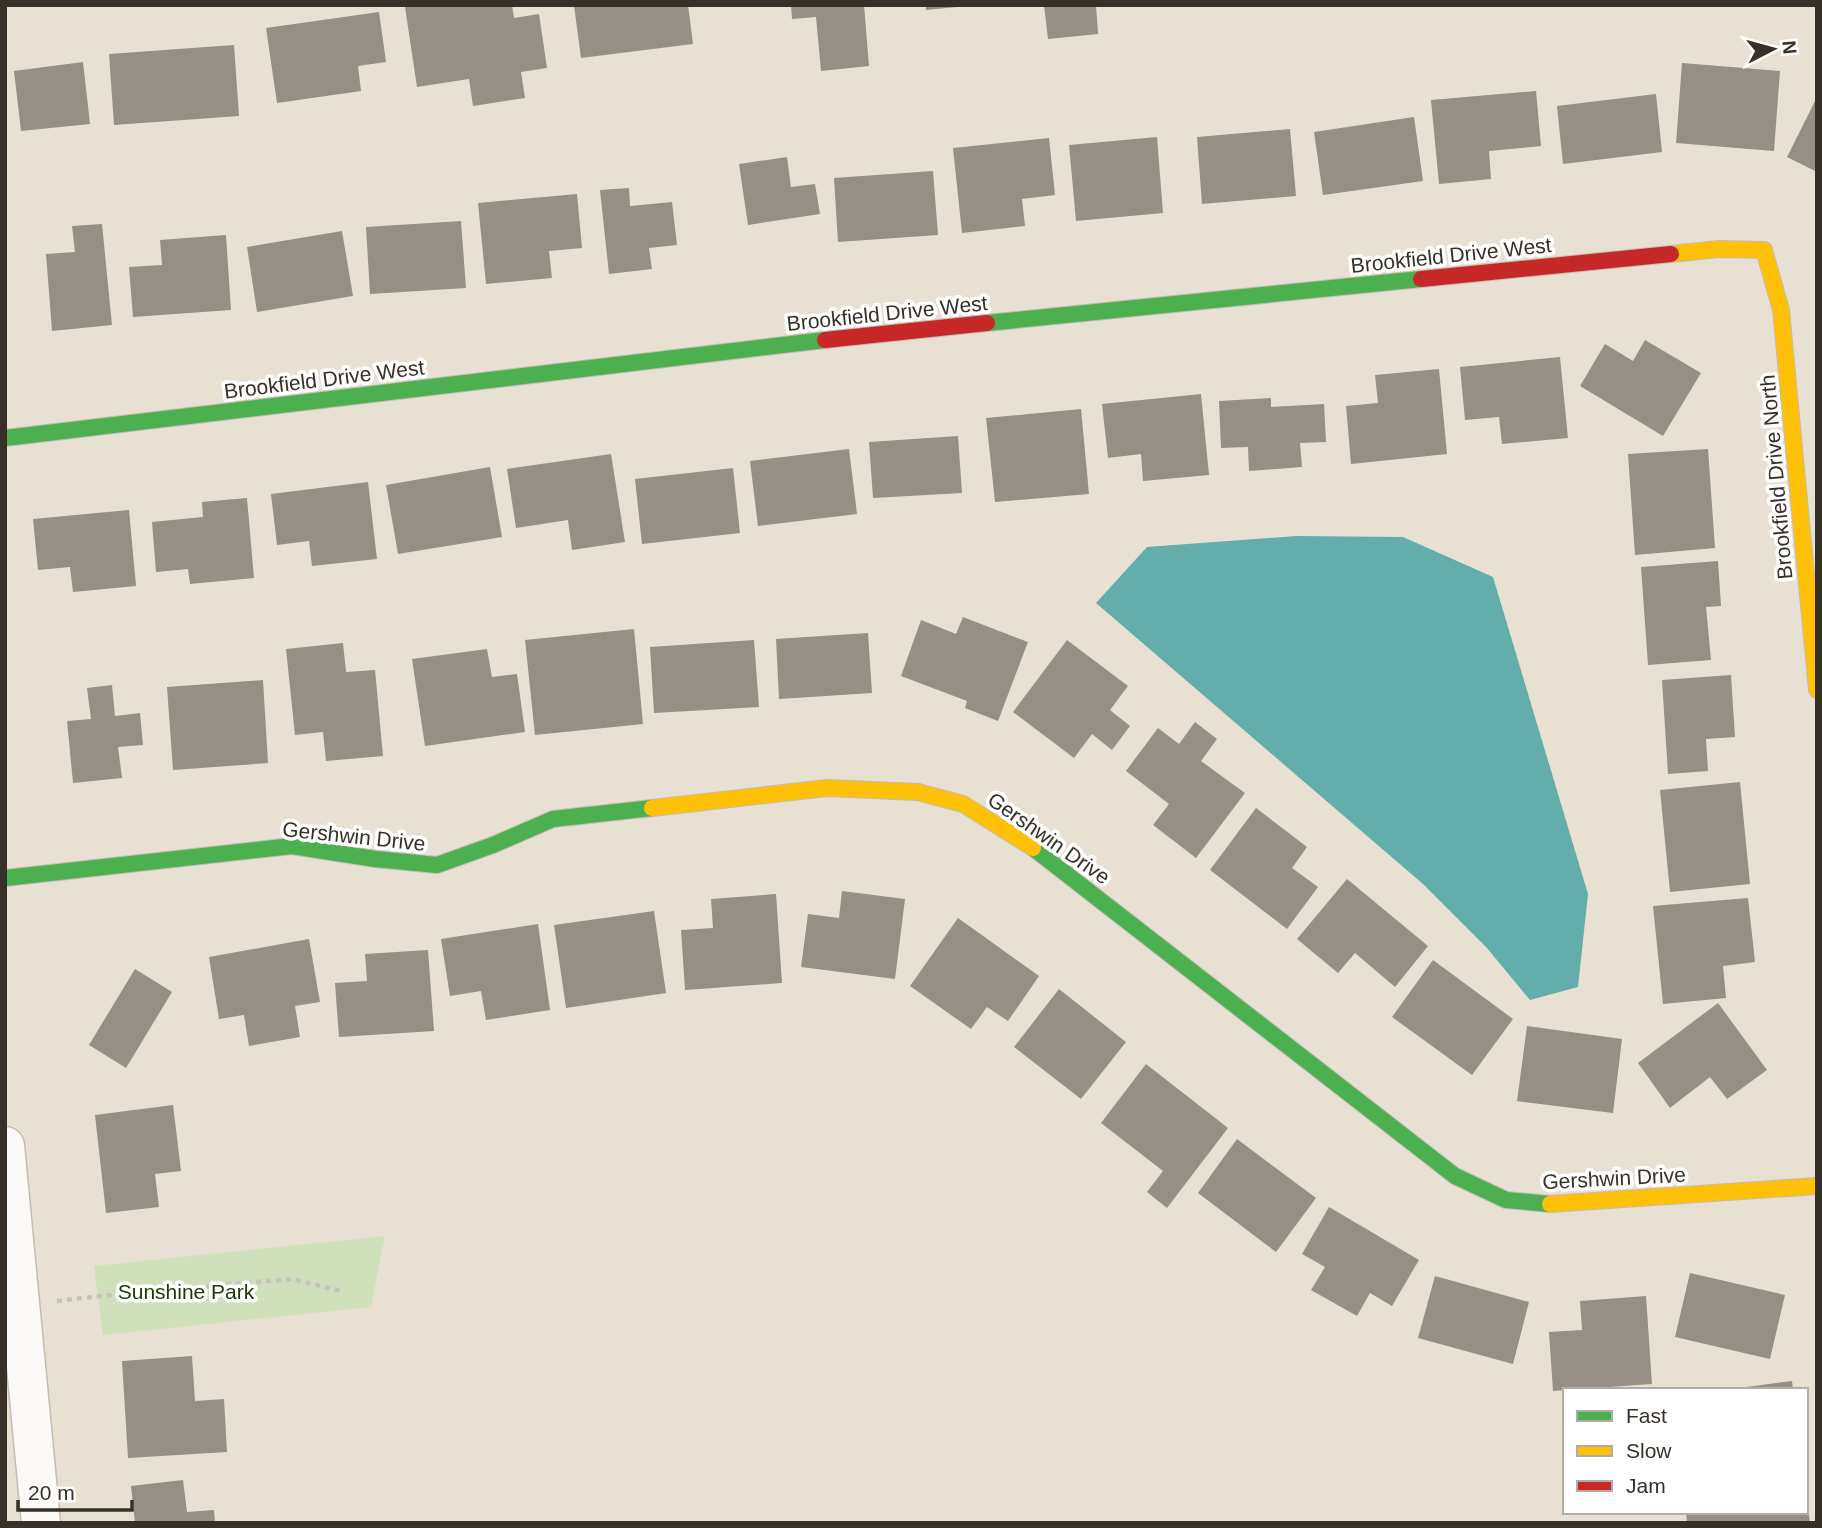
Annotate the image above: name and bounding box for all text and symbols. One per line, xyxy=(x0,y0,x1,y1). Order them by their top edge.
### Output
north arrow xyxy=(1738,14,1808,84)
text: N xyxy=(1778,39,1801,55)
street label: Brookfield Drive West xyxy=(1350,233,1553,277)
street label: Brookfield Drive West xyxy=(786,291,989,335)
street label: Brookfield Drive West xyxy=(223,355,426,403)
street label: Brookfield Drive North xyxy=(1756,374,1796,580)
street label: Gershwin Drive xyxy=(984,787,1114,889)
street label: Gershwin Drive xyxy=(281,817,427,855)
street label: Gershwin Drive xyxy=(1542,1163,1686,1193)
park label: Sunshine Park xyxy=(118,1280,255,1303)
legend xyxy=(1563,1388,1808,1514)
text: Fast xyxy=(1626,1404,1667,1427)
text: Slow xyxy=(1626,1439,1672,1462)
scale bar xyxy=(18,1468,131,1512)
text: Jam xyxy=(1626,1474,1666,1497)
text: 20 m xyxy=(28,1481,75,1504)

